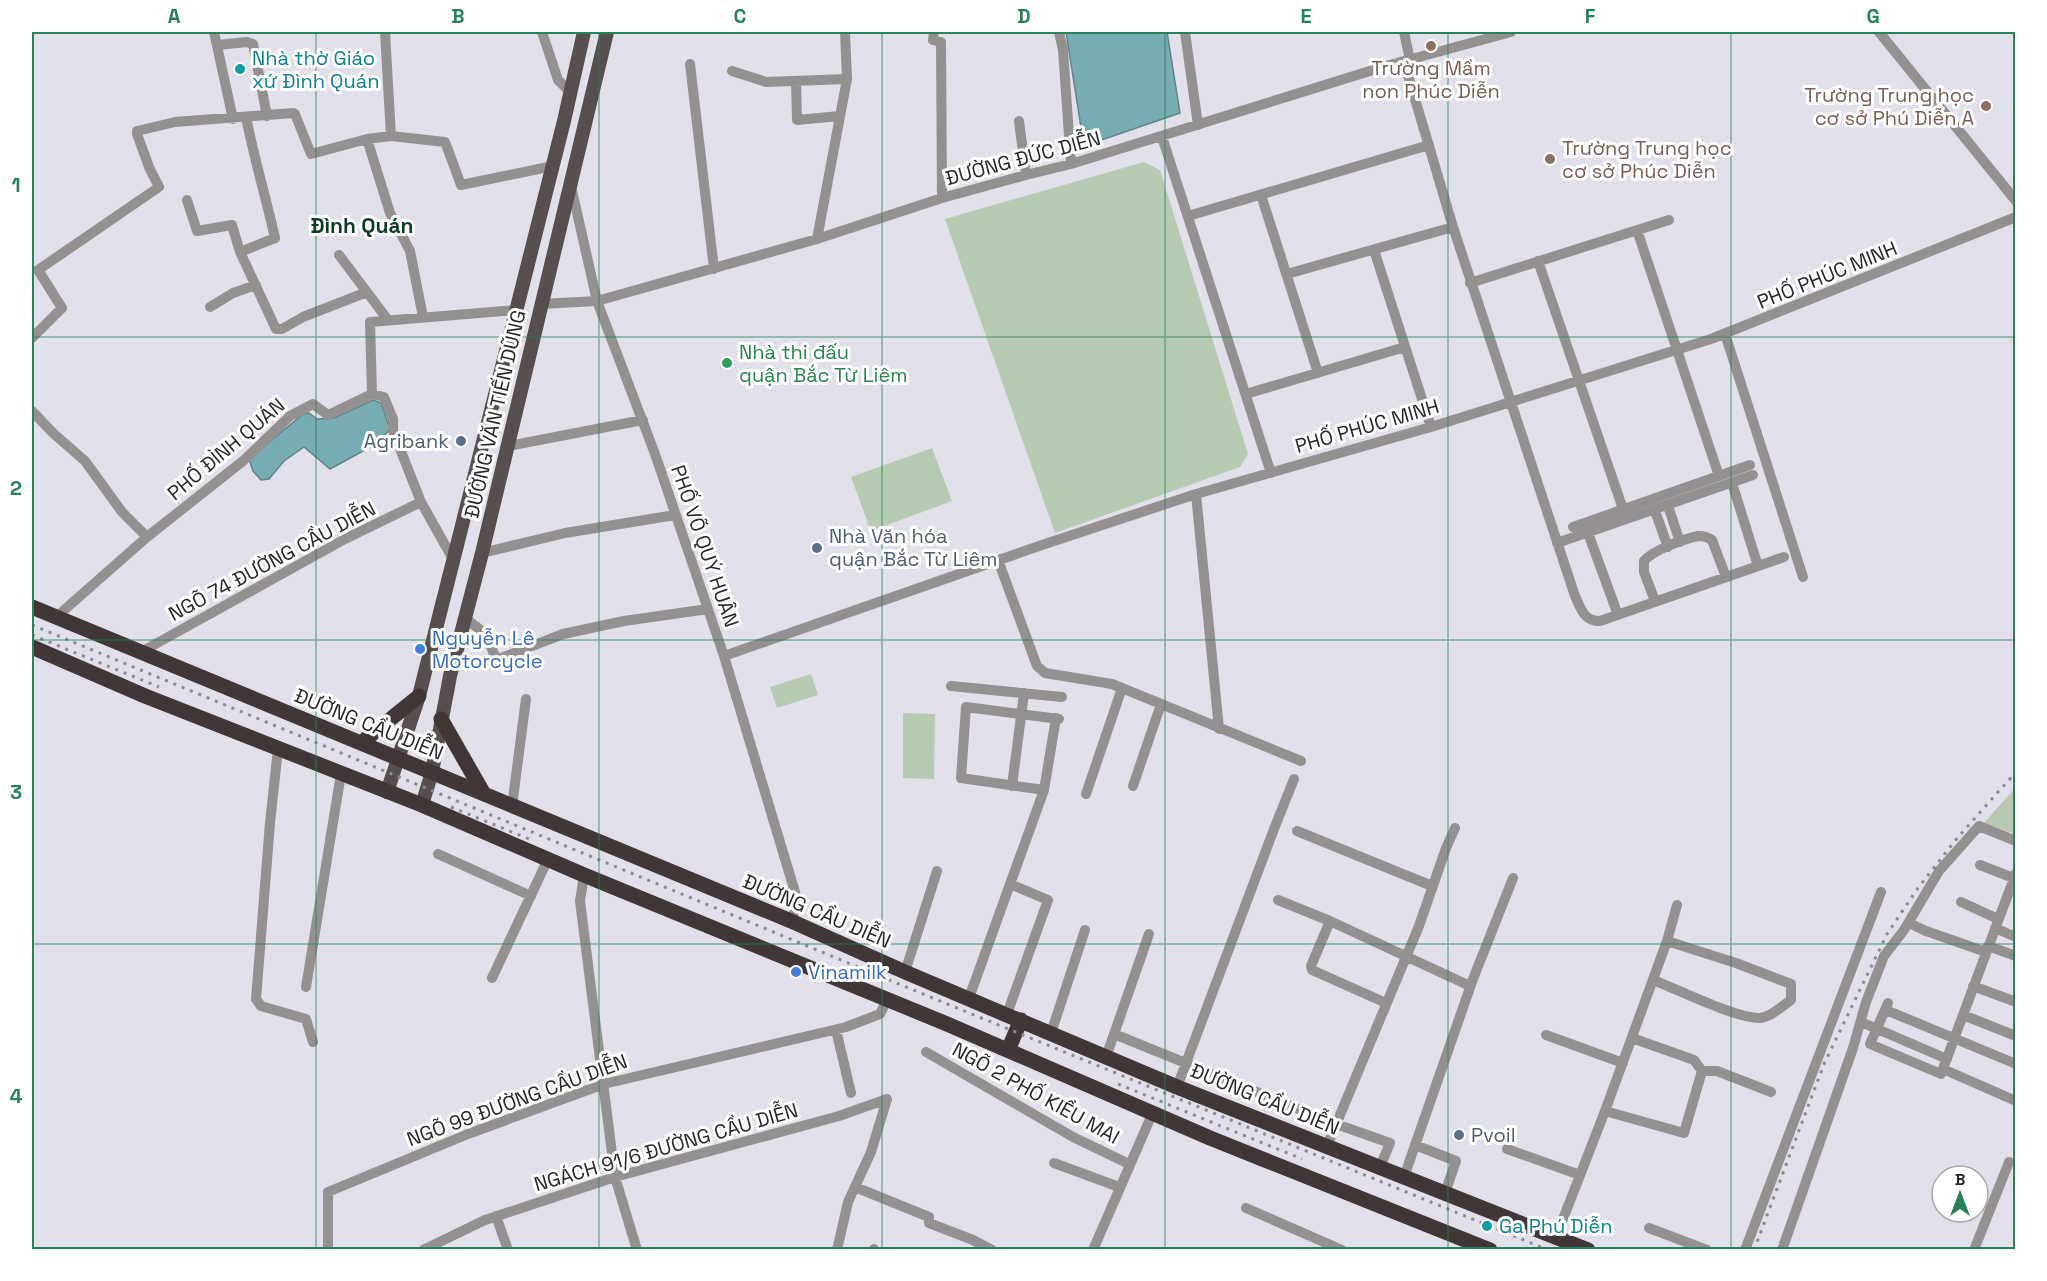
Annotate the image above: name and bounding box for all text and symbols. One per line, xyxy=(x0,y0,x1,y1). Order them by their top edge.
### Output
text: A xyxy=(168,3,181,29)
text: B xyxy=(451,3,465,29)
text: C xyxy=(734,3,747,29)
text: D xyxy=(1017,3,1031,29)
text: E xyxy=(1300,3,1312,29)
text: F xyxy=(1585,3,1596,29)
text: G xyxy=(1866,3,1880,29)
marker: Trường Mầm non Phúc Diễn xyxy=(1424,39,1438,53)
place label: Nhà thờ Giáo xứ Đình Quán xyxy=(252,45,379,94)
place label: Trường Mầm non Phúc Diễn xyxy=(1362,55,1500,104)
marker: Nhà thờ Giáo xứ Đình Quán xyxy=(233,62,247,76)
place label: Trường Trung học cơ sở Phú Diễn A xyxy=(1804,82,1974,131)
marker: Trường Trung học cơ sở Phú Diễn A xyxy=(1979,99,1993,113)
street label: ĐƯỜNG ĐỨC DIỄN xyxy=(942,123,1103,191)
place label: Trường Trung học cơ sở Phúc Diễn xyxy=(1562,135,1732,184)
marker: Trường Trung học cơ sở Phúc Diễn xyxy=(1543,152,1557,166)
text: 1 xyxy=(11,172,21,198)
district label: Đình Quán xyxy=(311,212,413,239)
street label: PHỐ PHÚC MINH xyxy=(1753,235,1901,315)
street label: ĐƯỜNG VĂN TIẾN DŨNG xyxy=(458,307,532,521)
place label: Nhà thi đấu quận Bắc Từ Liêm xyxy=(739,339,908,388)
marker: Nhà thi đấu quận Bắc Từ Liêm xyxy=(720,356,734,370)
street label: PHỐ ĐÌNH QUÁN xyxy=(162,392,290,506)
street label: PHỐ PHÚC MINH xyxy=(1292,393,1442,459)
place label: Agribank xyxy=(364,428,449,454)
marker: Agribank xyxy=(454,434,468,448)
street label: PHỐ VÕ QUÝ HUÂN xyxy=(665,461,745,631)
text: 2 xyxy=(10,475,22,501)
street label: NGÕ 74 ĐƯỜNG CẦU DIỄN xyxy=(163,494,380,627)
place label: Nhà Văn hóa quận Bắc Từ Liêm xyxy=(829,523,998,572)
marker: Nhà Văn hóa quận Bắc Từ Liêm xyxy=(810,541,824,555)
place label: Nguyễn Lê Motorcycle xyxy=(432,625,543,674)
marker: Nguyễn Lê Motorcycle xyxy=(413,642,427,656)
street label: ĐƯỜNG CẦU DIỄN xyxy=(291,680,448,766)
text: 3 xyxy=(10,779,22,805)
street label: ĐƯỜNG CẦU DIỄN xyxy=(739,866,896,954)
place label: Vinamilk xyxy=(808,959,887,985)
marker: Vinamilk xyxy=(789,965,803,979)
street label: NGÕ 2 PHỐ KIỀU MAI xyxy=(948,1036,1124,1150)
street label: NGÕ 99 ĐƯỜNG CẦU DIỄN xyxy=(402,1046,631,1152)
street label: ĐƯỜNG CẦU DIỄN xyxy=(1187,1055,1344,1141)
text: 4 xyxy=(10,1083,23,1109)
street label: NGÁCH 91/6 ĐƯỜNG CẦU DIỄN xyxy=(530,1095,801,1197)
place label: Pvoil xyxy=(1471,1122,1516,1148)
marker: Pvoil xyxy=(1452,1128,1466,1142)
north arrow xyxy=(1930,1164,1990,1224)
text: B xyxy=(1955,1169,1965,1190)
place label: Ga Phú Diễn xyxy=(1499,1213,1613,1239)
marker: Ga Phú Diễn xyxy=(1480,1219,1494,1233)

